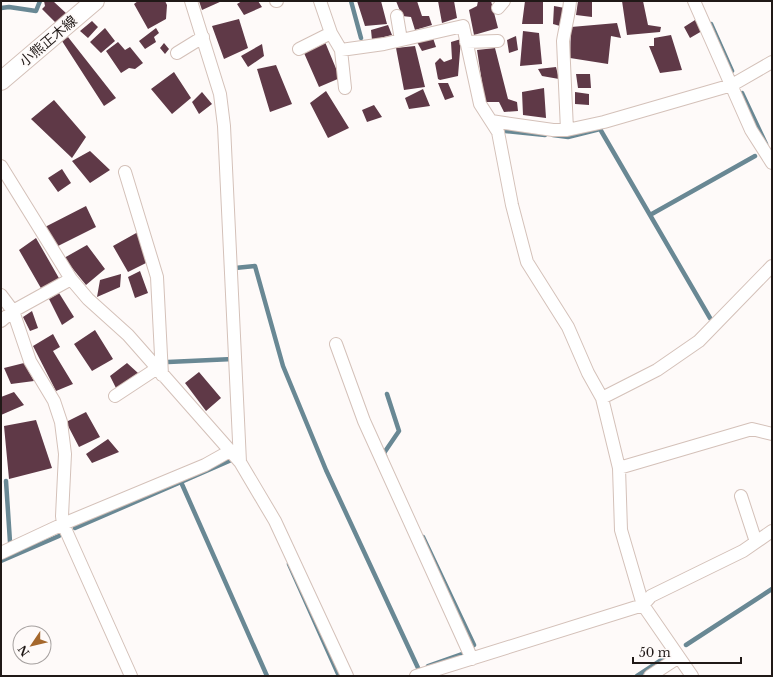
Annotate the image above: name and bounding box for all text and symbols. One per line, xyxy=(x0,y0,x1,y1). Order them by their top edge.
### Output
street label: 小熊正木線 xyxy=(15,12,81,70)
north arrow xyxy=(12,625,52,665)
scale bar xyxy=(633,639,741,665)
text: N xyxy=(15,642,33,659)
text: 50 m xyxy=(639,645,671,660)

